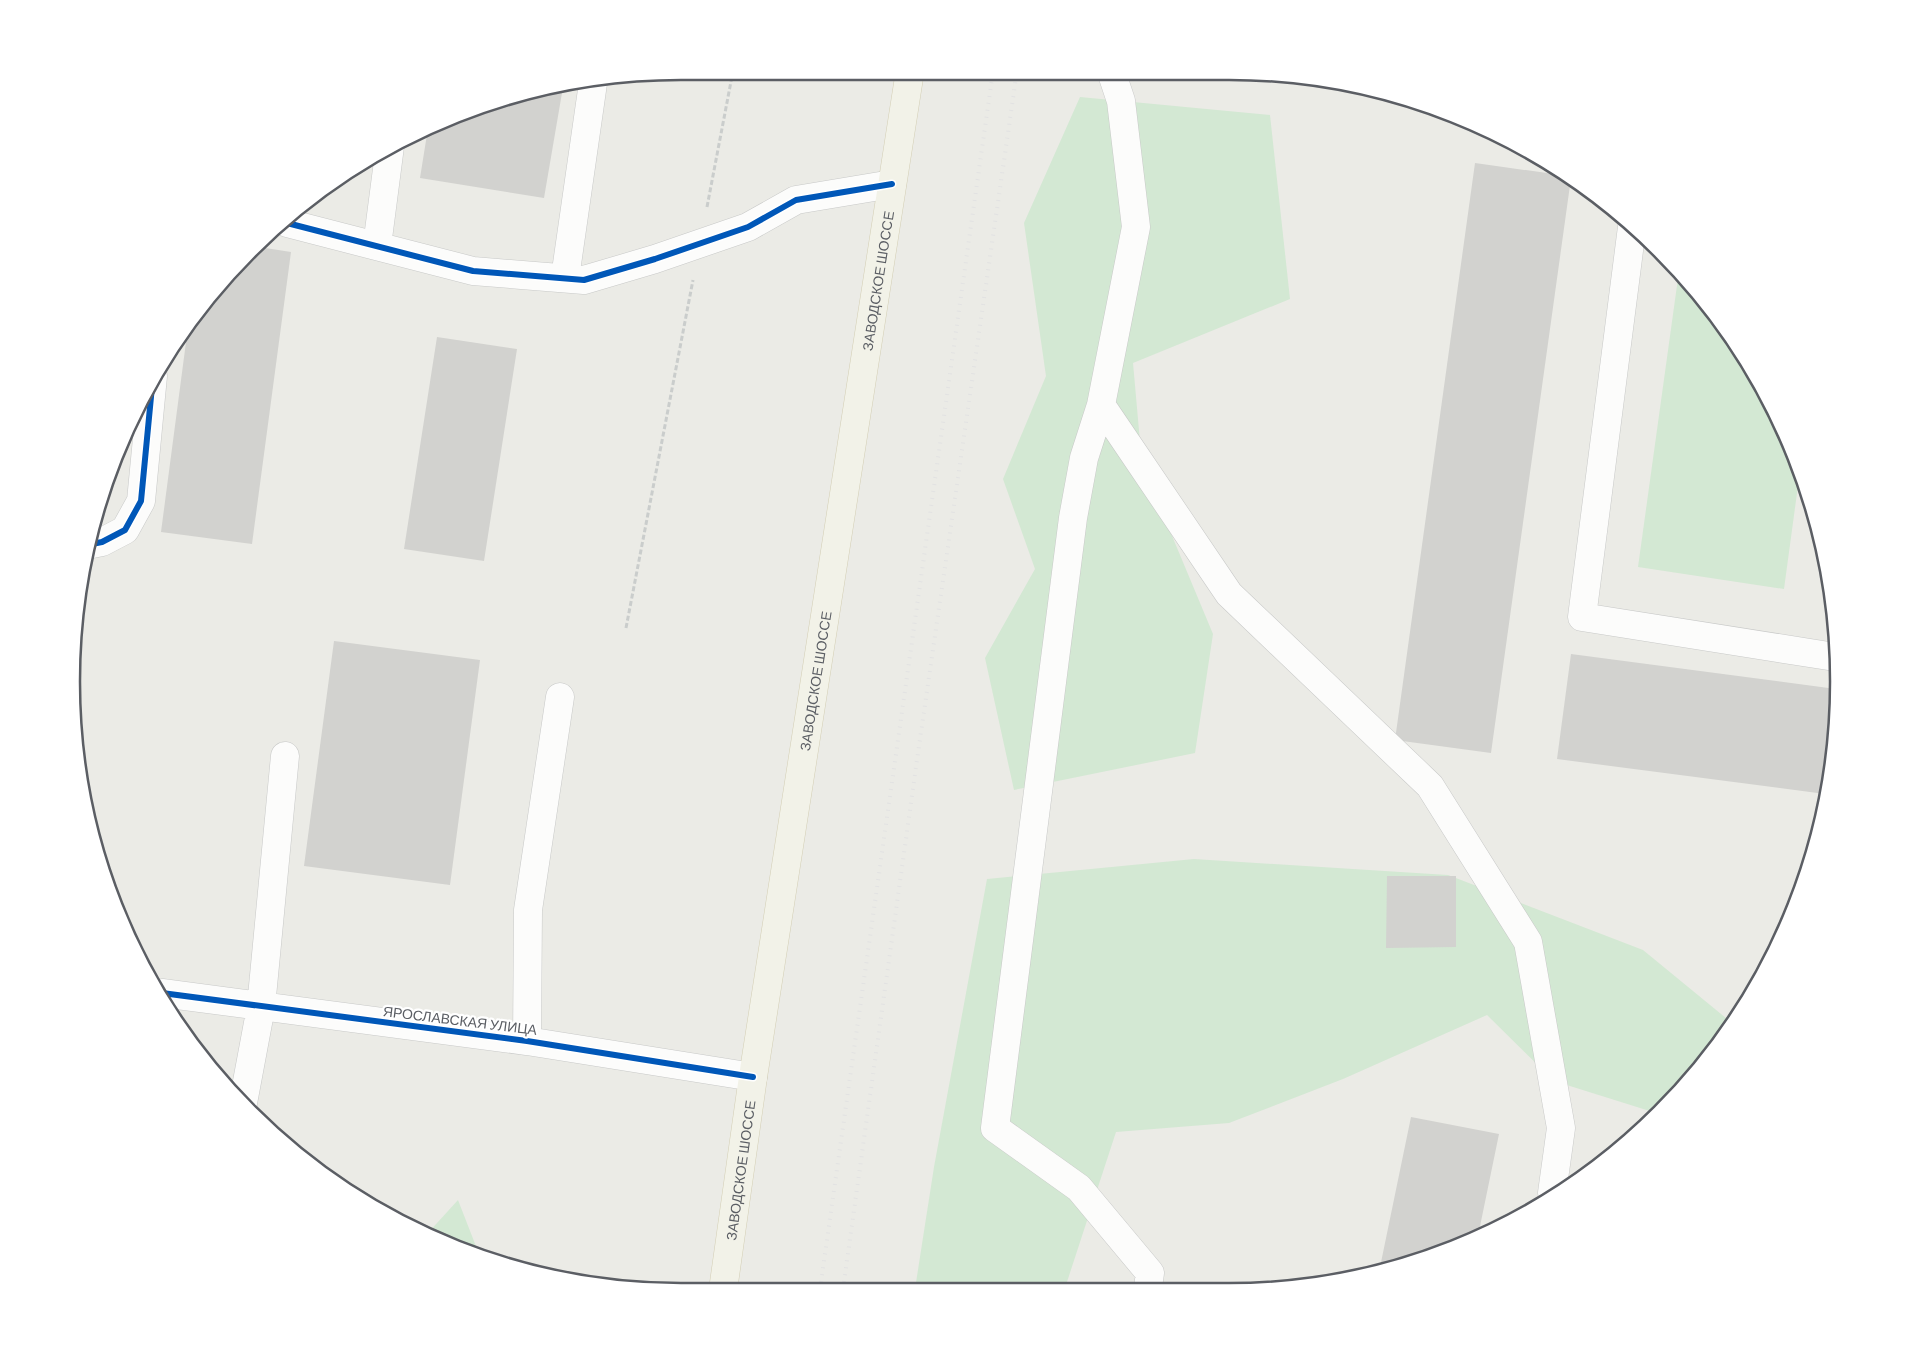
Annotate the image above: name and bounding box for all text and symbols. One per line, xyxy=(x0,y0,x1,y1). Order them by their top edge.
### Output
street label: ЗАВОДСКОЕ ШОССЕ xyxy=(858,210,897,352)
street label: ЗАВОДСКОЕ ШОССЕ xyxy=(796,610,834,752)
street label: ЯРОСЛАВСКАЯ УЛИЦА xyxy=(382,1002,539,1038)
street label: ЗАВОДСКОЕ ШОССЕ xyxy=(722,1099,758,1241)

